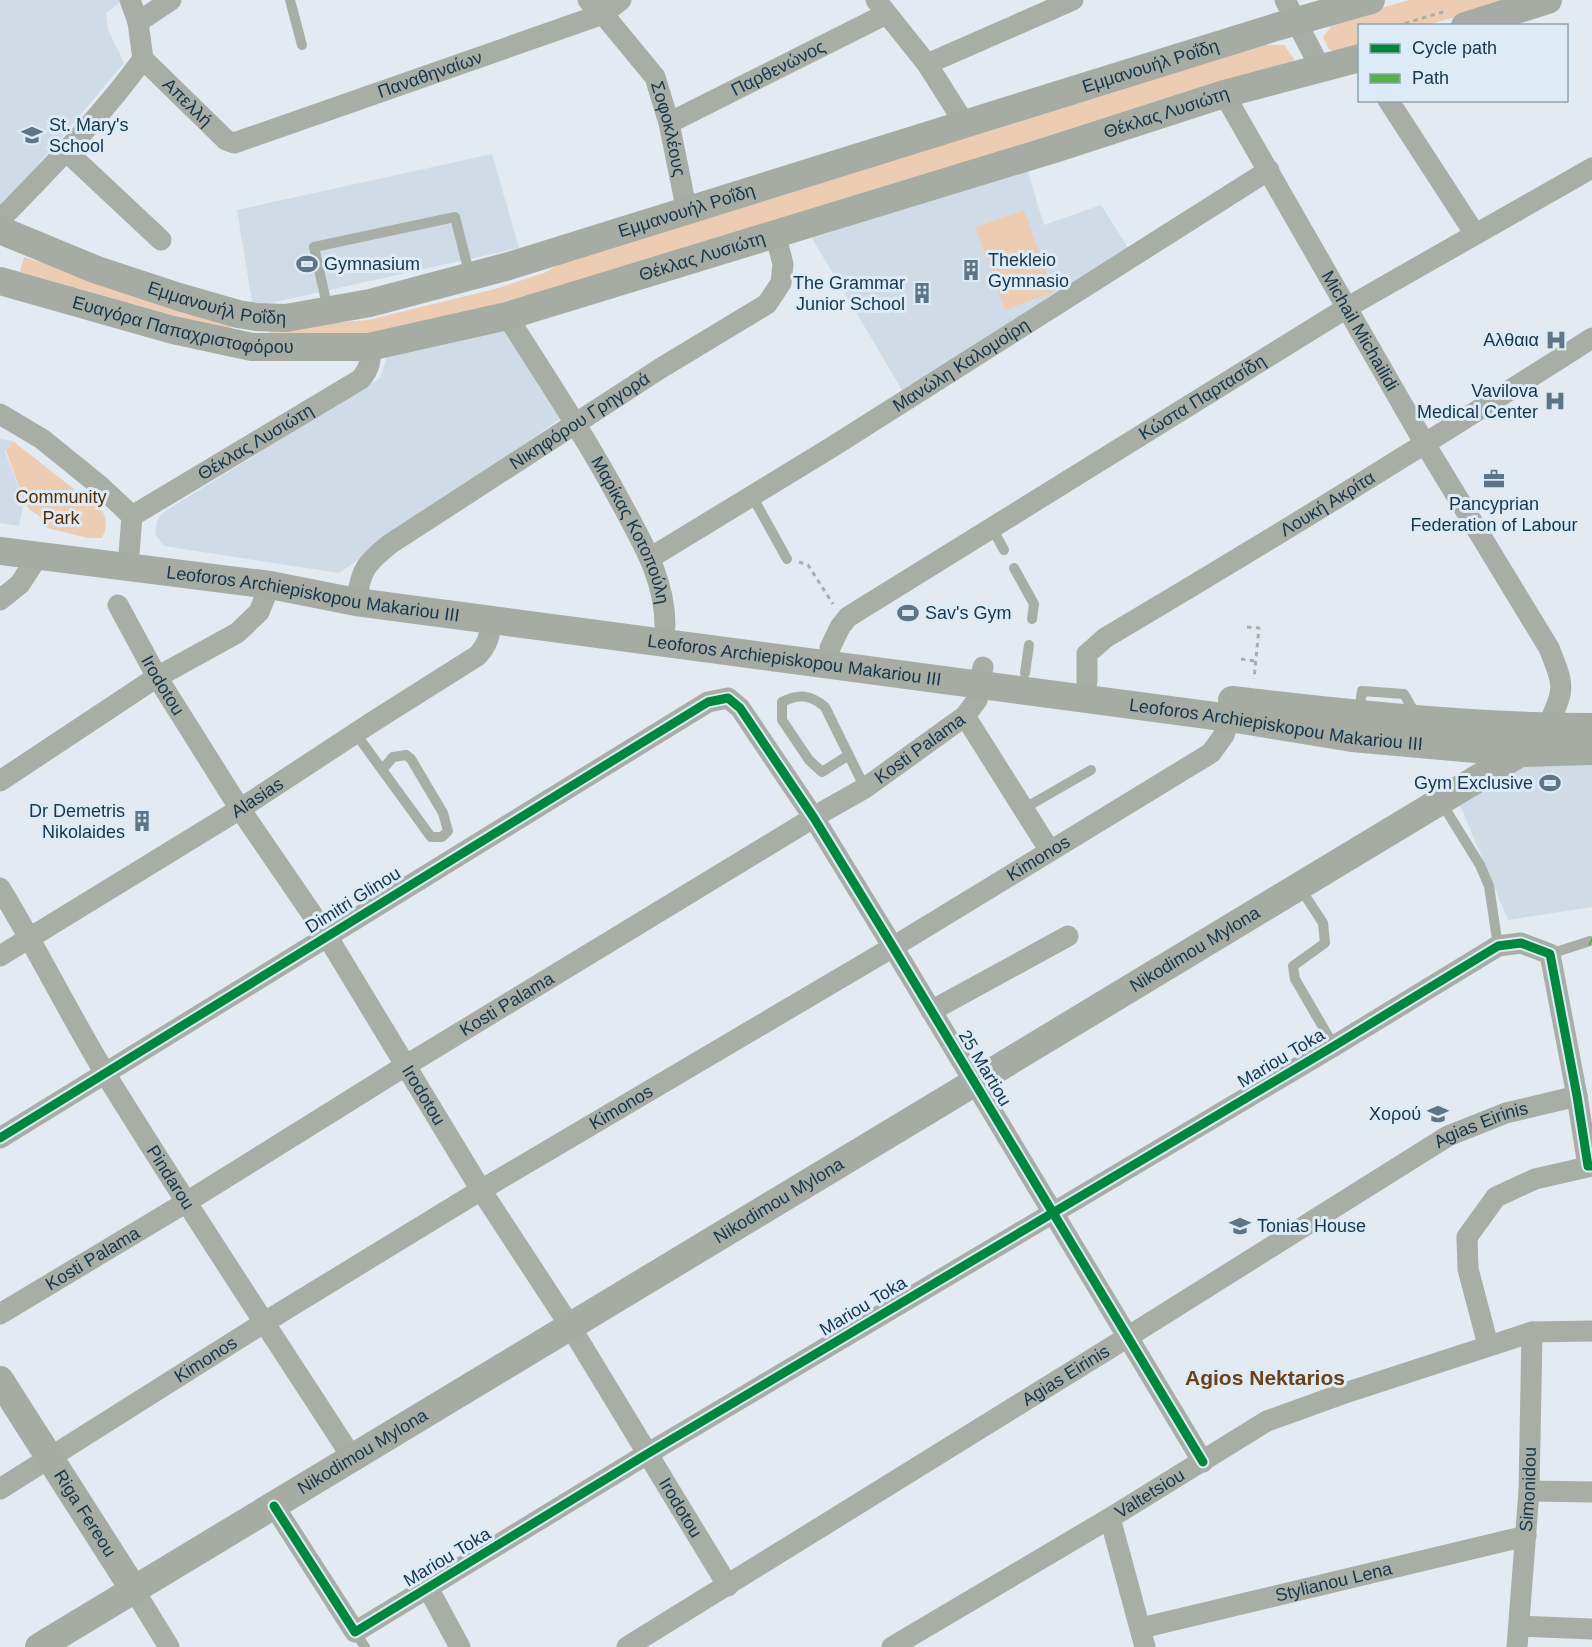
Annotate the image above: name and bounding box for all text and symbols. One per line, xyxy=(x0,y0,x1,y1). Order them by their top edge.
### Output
legend xyxy=(1358,24,1568,102)
street label: Εμμανουήλ Ροΐδη xyxy=(1080,35,1221,97)
street label: Παρθενώνος xyxy=(728,36,829,100)
text: Cycle path xyxy=(1412,38,1497,58)
street label: Παναθηναίων xyxy=(375,47,485,102)
text: Path xyxy=(1412,68,1449,88)
street label: Απελλή xyxy=(159,74,216,131)
street label: Σοφοκλέους xyxy=(647,79,690,179)
street label: Θέκλας Λυσιώτη xyxy=(1101,83,1232,142)
place label: St. Mary's School xyxy=(49,115,128,156)
school or university icon: St. Mary's School xyxy=(20,123,44,147)
street label: Εμμανουήλ Ροΐδη xyxy=(616,180,757,241)
street label: Θέκλας Λυσιώτη xyxy=(637,228,768,285)
place label: Thekleio Gymnasio xyxy=(988,250,1069,291)
sports icon: Gymnasium xyxy=(295,252,319,276)
place label: Gymnasium xyxy=(324,254,420,274)
building icon: Thekleio Gymnasio xyxy=(959,258,983,282)
street label: Michail Michailidi xyxy=(1318,267,1402,394)
place label: The Grammar Junior School xyxy=(793,273,905,314)
street label: Εμμανουήλ Ροΐδη xyxy=(145,277,286,328)
building icon: The Grammar Junior School xyxy=(910,281,934,305)
street label: Ευαγόρα Παπαχριστοφόρου xyxy=(70,292,294,357)
street label: Μανώλη Καλομοίρη xyxy=(889,315,1033,416)
hospital icon: Αλθαια xyxy=(1544,328,1568,352)
place label: Αλθαια xyxy=(1483,330,1539,350)
street label: Κώστα Παρτασίδη xyxy=(1135,351,1269,444)
street label: Νικηφόρου Γρηγορά xyxy=(506,368,653,474)
place label: Vavilova Medical Center xyxy=(1417,381,1539,422)
hospital icon: Vavilova Medical Center xyxy=(1543,389,1567,413)
street label: Θέκλας Λυσιώτη xyxy=(194,400,317,484)
street label: Μαρίκας Κοτοπούλη xyxy=(587,453,673,606)
street label: Λουκή Ακρίτα xyxy=(1277,467,1379,540)
office icon: Pancyprian Federation of Labour xyxy=(1482,467,1506,491)
park label: Community Park xyxy=(15,487,107,528)
place label: Pancyprian Federation of Labour xyxy=(1410,494,1578,535)
street label: Leoforos Archiepiskopou Makariou III xyxy=(165,562,461,626)
sports icon: Sav's Gym xyxy=(896,601,920,625)
place label: Sav's Gym xyxy=(925,603,1011,623)
street label: Leoforos Archiepiskopou Makariou III xyxy=(646,631,943,690)
street label: Irodotou xyxy=(137,652,188,719)
street label: Leoforos Archiepiskopou Makariou III xyxy=(1128,695,1424,754)
street label: Kosti Palama xyxy=(871,709,970,788)
sports icon: Gym Exclusive xyxy=(1538,771,1562,795)
street label: Alasias xyxy=(228,773,287,822)
place label: Gym Exclusive xyxy=(1414,773,1533,793)
place label: Dr Demetris Nikolaides xyxy=(29,801,125,842)
building icon: Dr Demetris Nikolaides xyxy=(130,809,154,833)
street label: Kimonos xyxy=(1003,832,1073,885)
street label: Dimitri Glinou xyxy=(302,863,404,937)
street label: Nikodimou Mylona xyxy=(1126,902,1264,996)
street label: Kosti Palama xyxy=(456,968,558,1040)
street label: Mariou Toka xyxy=(1234,1024,1329,1092)
street label: 25 Martiou xyxy=(955,1026,1015,1110)
street label: Irodotou xyxy=(398,1062,449,1129)
street label: Kimonos xyxy=(586,1081,656,1134)
street label: Agias Eirinis xyxy=(1430,1098,1530,1152)
school or university icon: Χορού xyxy=(1426,1102,1450,1126)
place label: Χορού xyxy=(1369,1104,1421,1124)
street label: Pindarou xyxy=(143,1142,198,1213)
street label: Nikodimou Mylona xyxy=(710,1153,848,1247)
school or university icon: Tonias House xyxy=(1228,1214,1252,1238)
place label: Tonias House xyxy=(1257,1216,1366,1236)
street label: Kosti Palama xyxy=(42,1222,144,1294)
street label: Mariou Toka xyxy=(816,1272,911,1340)
street label: Kimonos xyxy=(171,1332,241,1387)
street label: Agias Eirinis xyxy=(1018,1341,1113,1410)
district label: Agios Nektarios xyxy=(1185,1366,1345,1389)
street label: Nikodimou Mylona xyxy=(294,1404,432,1498)
street label: Simonidou xyxy=(1516,1447,1540,1533)
street label: Valtetsiou xyxy=(1111,1465,1188,1522)
street label: Riga Fereou xyxy=(50,1466,120,1560)
street label: Irodotou xyxy=(655,1474,706,1541)
street label: Mariou Toka xyxy=(400,1523,495,1591)
street label: Stylianou Lena xyxy=(1273,1558,1395,1606)

